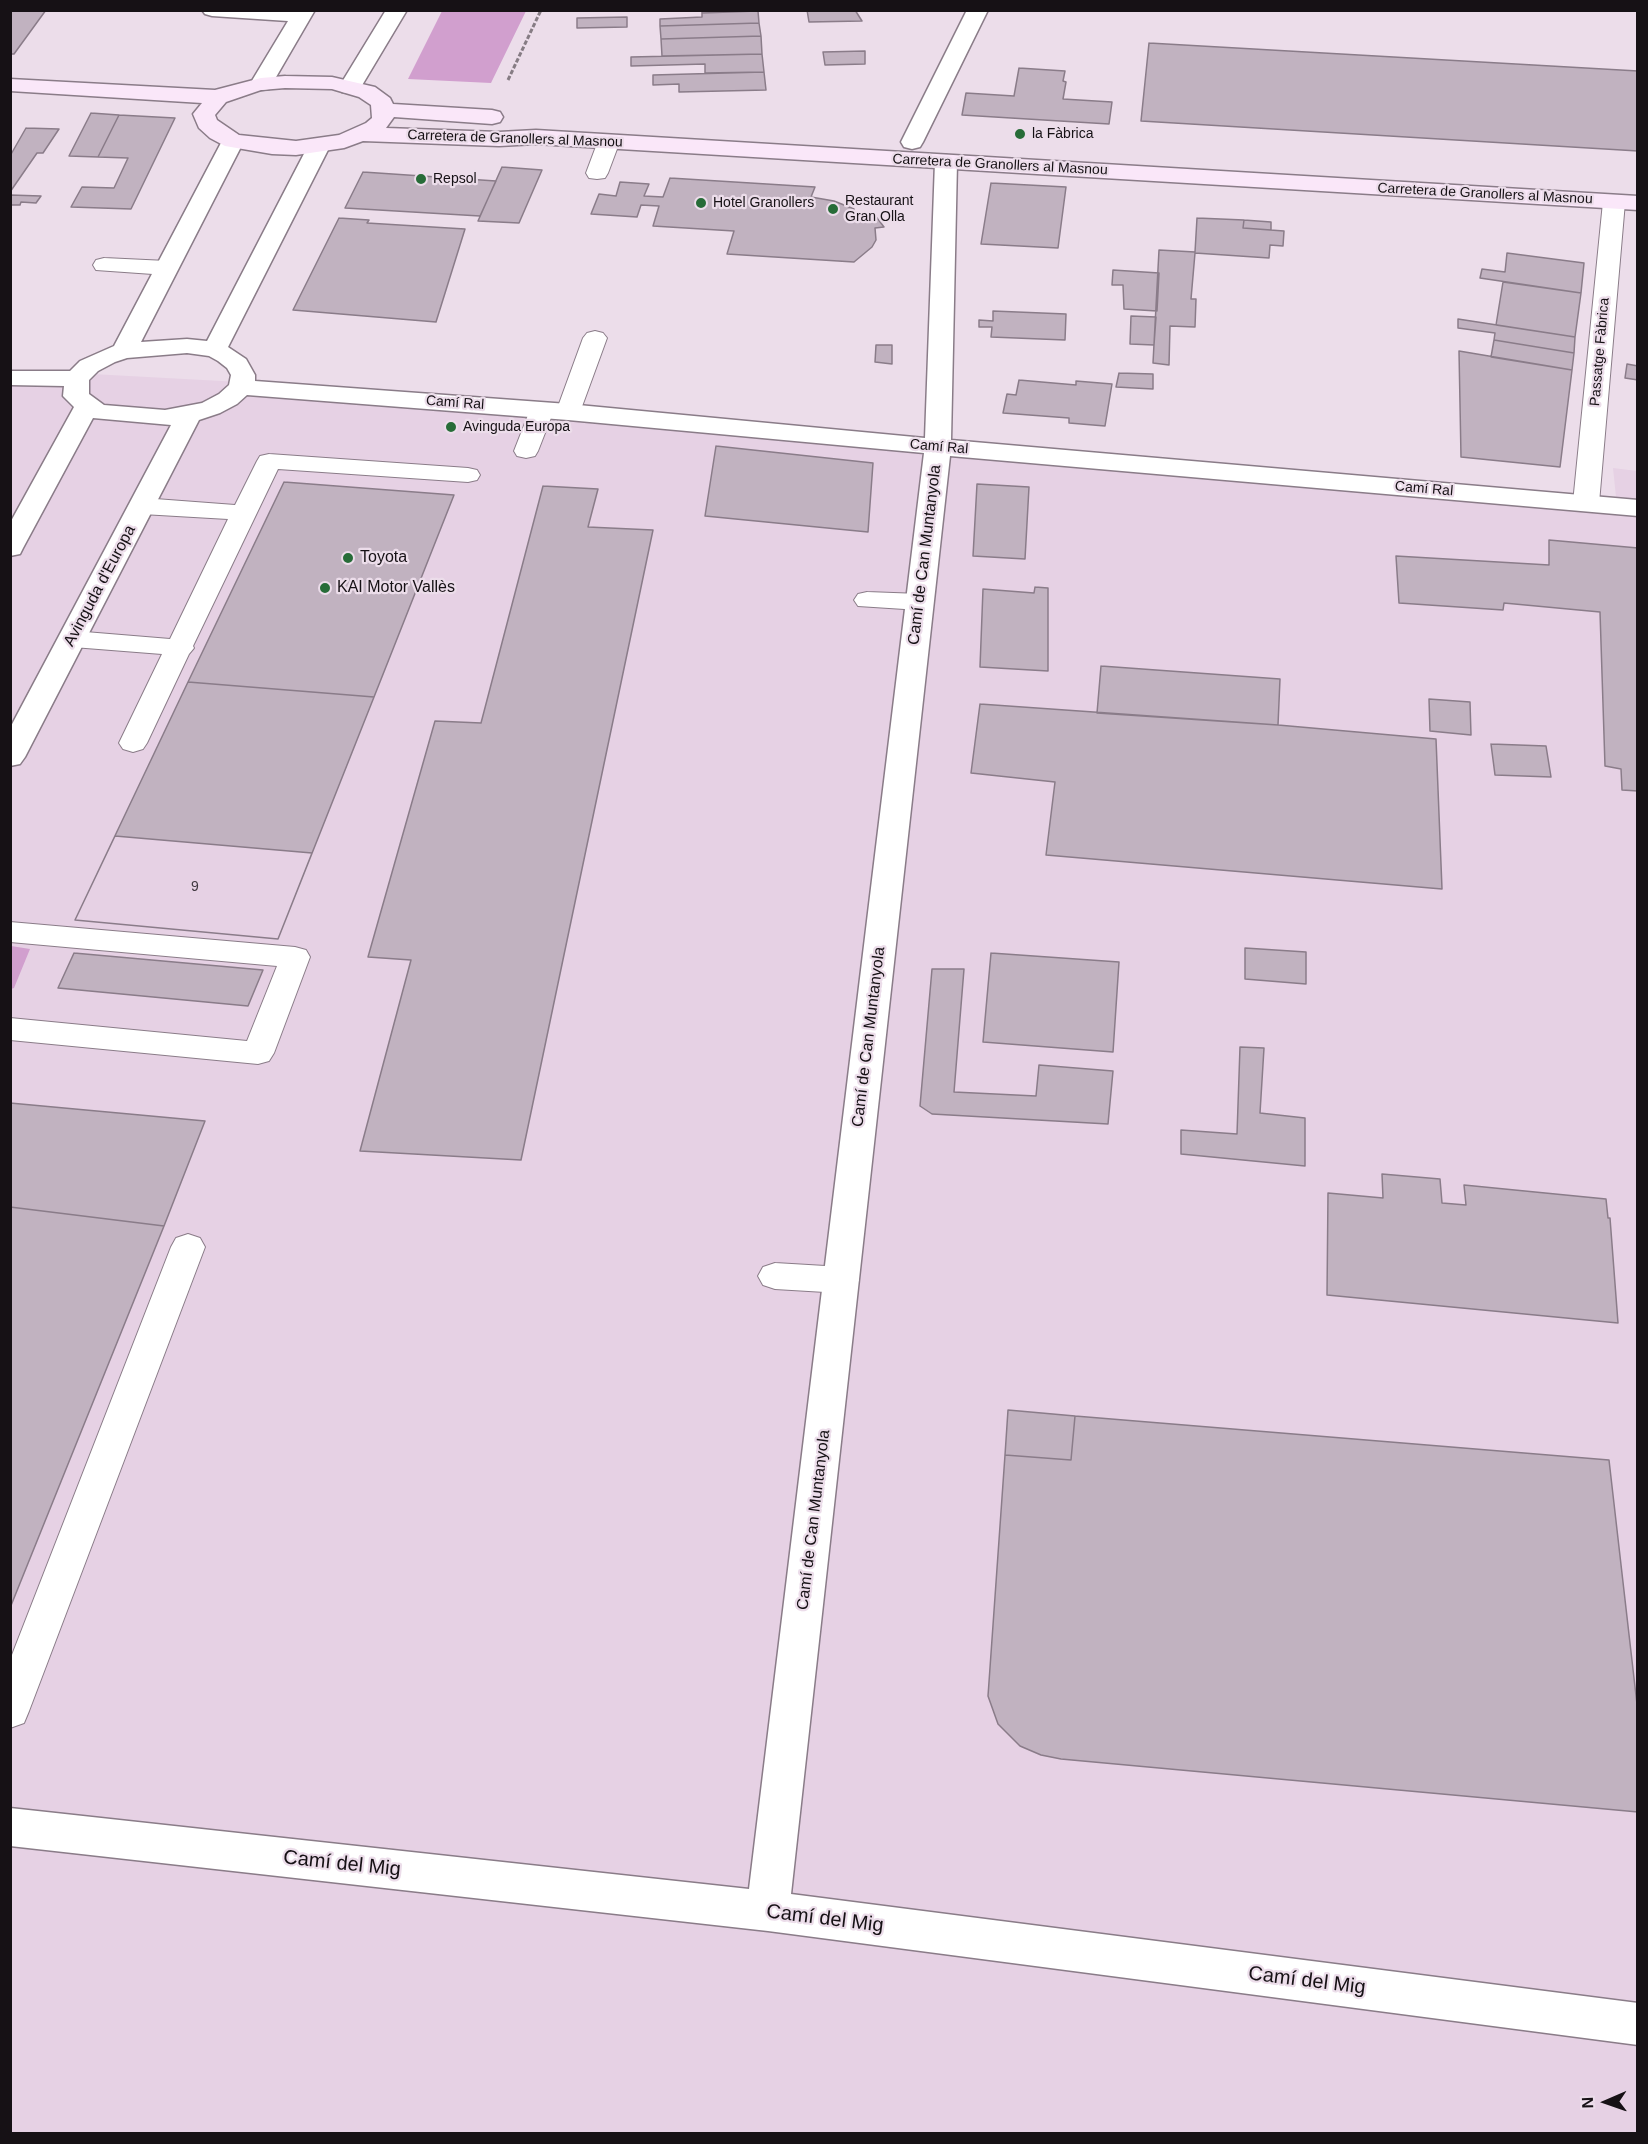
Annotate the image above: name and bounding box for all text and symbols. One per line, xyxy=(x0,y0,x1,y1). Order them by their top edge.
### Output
place label: la Fàbrica xyxy=(1032,126,1093,142)
street label: Carretera de Granollers al Masnou xyxy=(407,127,623,151)
marker: la Fàbrica xyxy=(1013,127,1027,141)
street label: Carretera de Granollers al Masnou xyxy=(892,151,1108,179)
place label: Repsol xyxy=(433,171,477,187)
marker: Repsol xyxy=(414,172,428,186)
street label: Carretera de Granollers al Masnou xyxy=(1377,180,1593,208)
place label: Restaurant Gran Olla xyxy=(845,193,913,226)
place label: Hotel Granollers xyxy=(713,195,814,211)
marker: Hotel Granollers xyxy=(694,196,708,210)
marker: Restaurant Gran Olla xyxy=(826,202,840,216)
street label: Passatge Fàbrica xyxy=(1587,297,1613,407)
street label: Camí Ral xyxy=(425,393,485,413)
place label: Avinguda Europa xyxy=(463,419,570,435)
marker: Avinguda Europa xyxy=(444,420,458,434)
street label: Camí Ral xyxy=(909,436,969,458)
street label: Camí de Can Muntanyola xyxy=(904,464,946,646)
street label: Camí Ral xyxy=(1394,478,1454,500)
street label: Avinguda d'Europa xyxy=(60,522,140,650)
place label: Toyota xyxy=(360,548,407,568)
marker: Toyota xyxy=(341,551,355,565)
place label: KAI Motor Vallès xyxy=(337,578,455,598)
marker: KAI Motor Vallès xyxy=(318,581,332,595)
house number: 9 xyxy=(191,879,199,895)
street label: Camí de Can Muntanyola xyxy=(848,946,890,1128)
street label: Camí de Can Muntanyola xyxy=(793,1429,835,1611)
street label: Camí del Mig xyxy=(282,1846,402,1882)
street label: Camí del Mig xyxy=(765,1900,885,1938)
street label: Camí del Mig xyxy=(1247,1962,1367,2000)
north arrow xyxy=(1576,2072,1636,2132)
text: N xyxy=(1579,2097,1596,2109)

